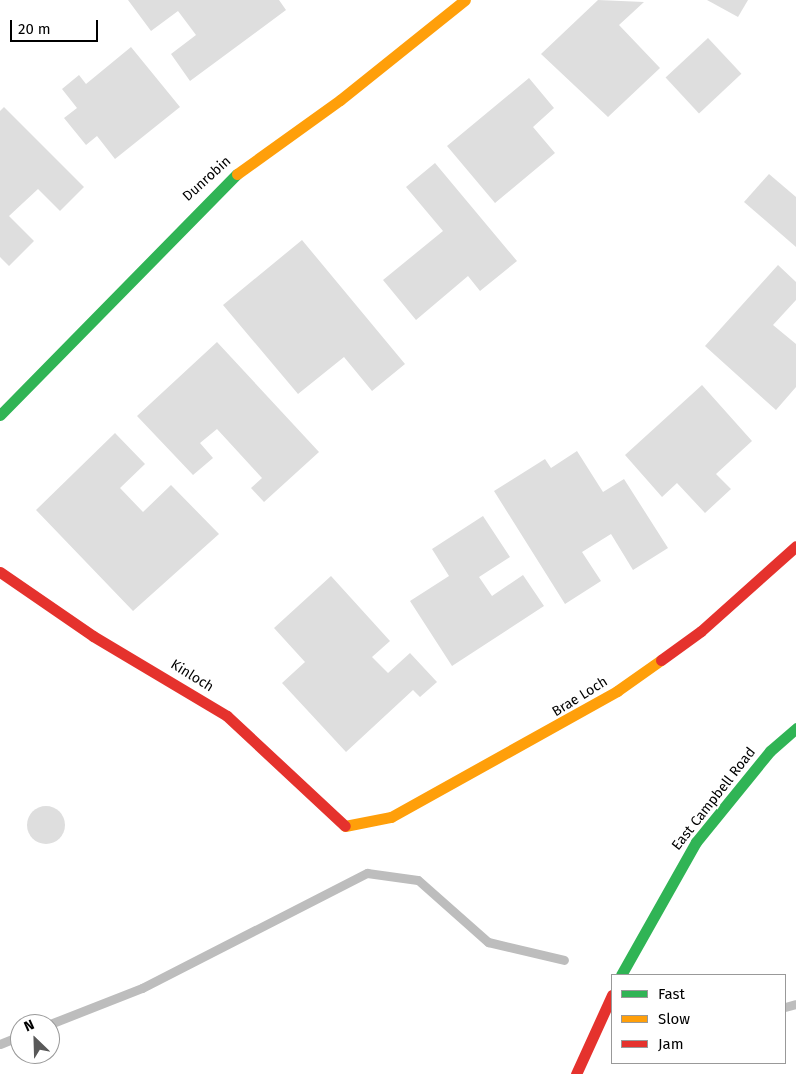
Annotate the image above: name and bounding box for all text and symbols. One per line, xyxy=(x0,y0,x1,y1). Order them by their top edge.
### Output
scale bar xyxy=(12,10,100,42)
text: 20 m xyxy=(18,20,51,38)
street label: Dunrobin xyxy=(179,153,235,205)
street label: Kinloch xyxy=(167,656,217,696)
street label: Brae Loch xyxy=(549,673,611,721)
street label: East Campbell Road xyxy=(669,744,759,854)
legend xyxy=(611,974,786,1064)
text: Fast xyxy=(658,985,685,1003)
text: Slow xyxy=(658,1010,690,1028)
north arrow xyxy=(10,1014,60,1064)
text: N xyxy=(21,1016,37,1035)
text: Jam xyxy=(658,1035,684,1053)

